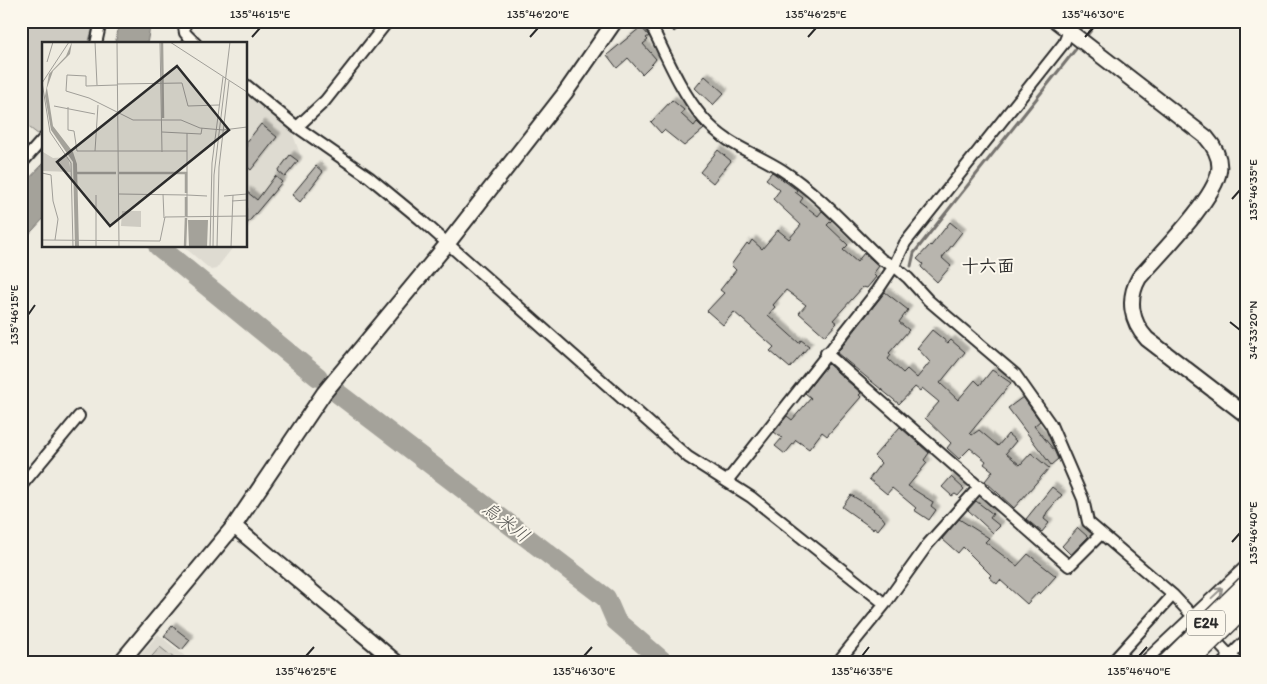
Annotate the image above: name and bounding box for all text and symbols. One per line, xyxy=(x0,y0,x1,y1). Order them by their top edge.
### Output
text: 135°46'15"E xyxy=(230,7,291,21)
text: 135°46'20"E xyxy=(507,7,570,21)
text: 135°46'25"E xyxy=(785,7,847,21)
text: 135°46'30"E xyxy=(1062,7,1125,21)
inset map xyxy=(42,42,248,248)
text: 135°46'35"E xyxy=(1246,159,1260,221)
district label: 十六面 xyxy=(961,255,1015,277)
text: 135°46'15"E xyxy=(7,284,21,345)
text: 34°33'20"N xyxy=(1246,301,1260,359)
water label: 烏米川 xyxy=(478,497,534,547)
text: 135°46'40"E xyxy=(1246,501,1260,565)
one-way arrow xyxy=(1211,587,1223,599)
road number: E24 xyxy=(1187,610,1225,636)
text: 135°46'25"E xyxy=(275,664,337,678)
text: 135°46'30"E xyxy=(553,664,616,678)
text: 135°46'35"E xyxy=(831,664,893,678)
text: 135°46'40"E xyxy=(1107,664,1171,678)

